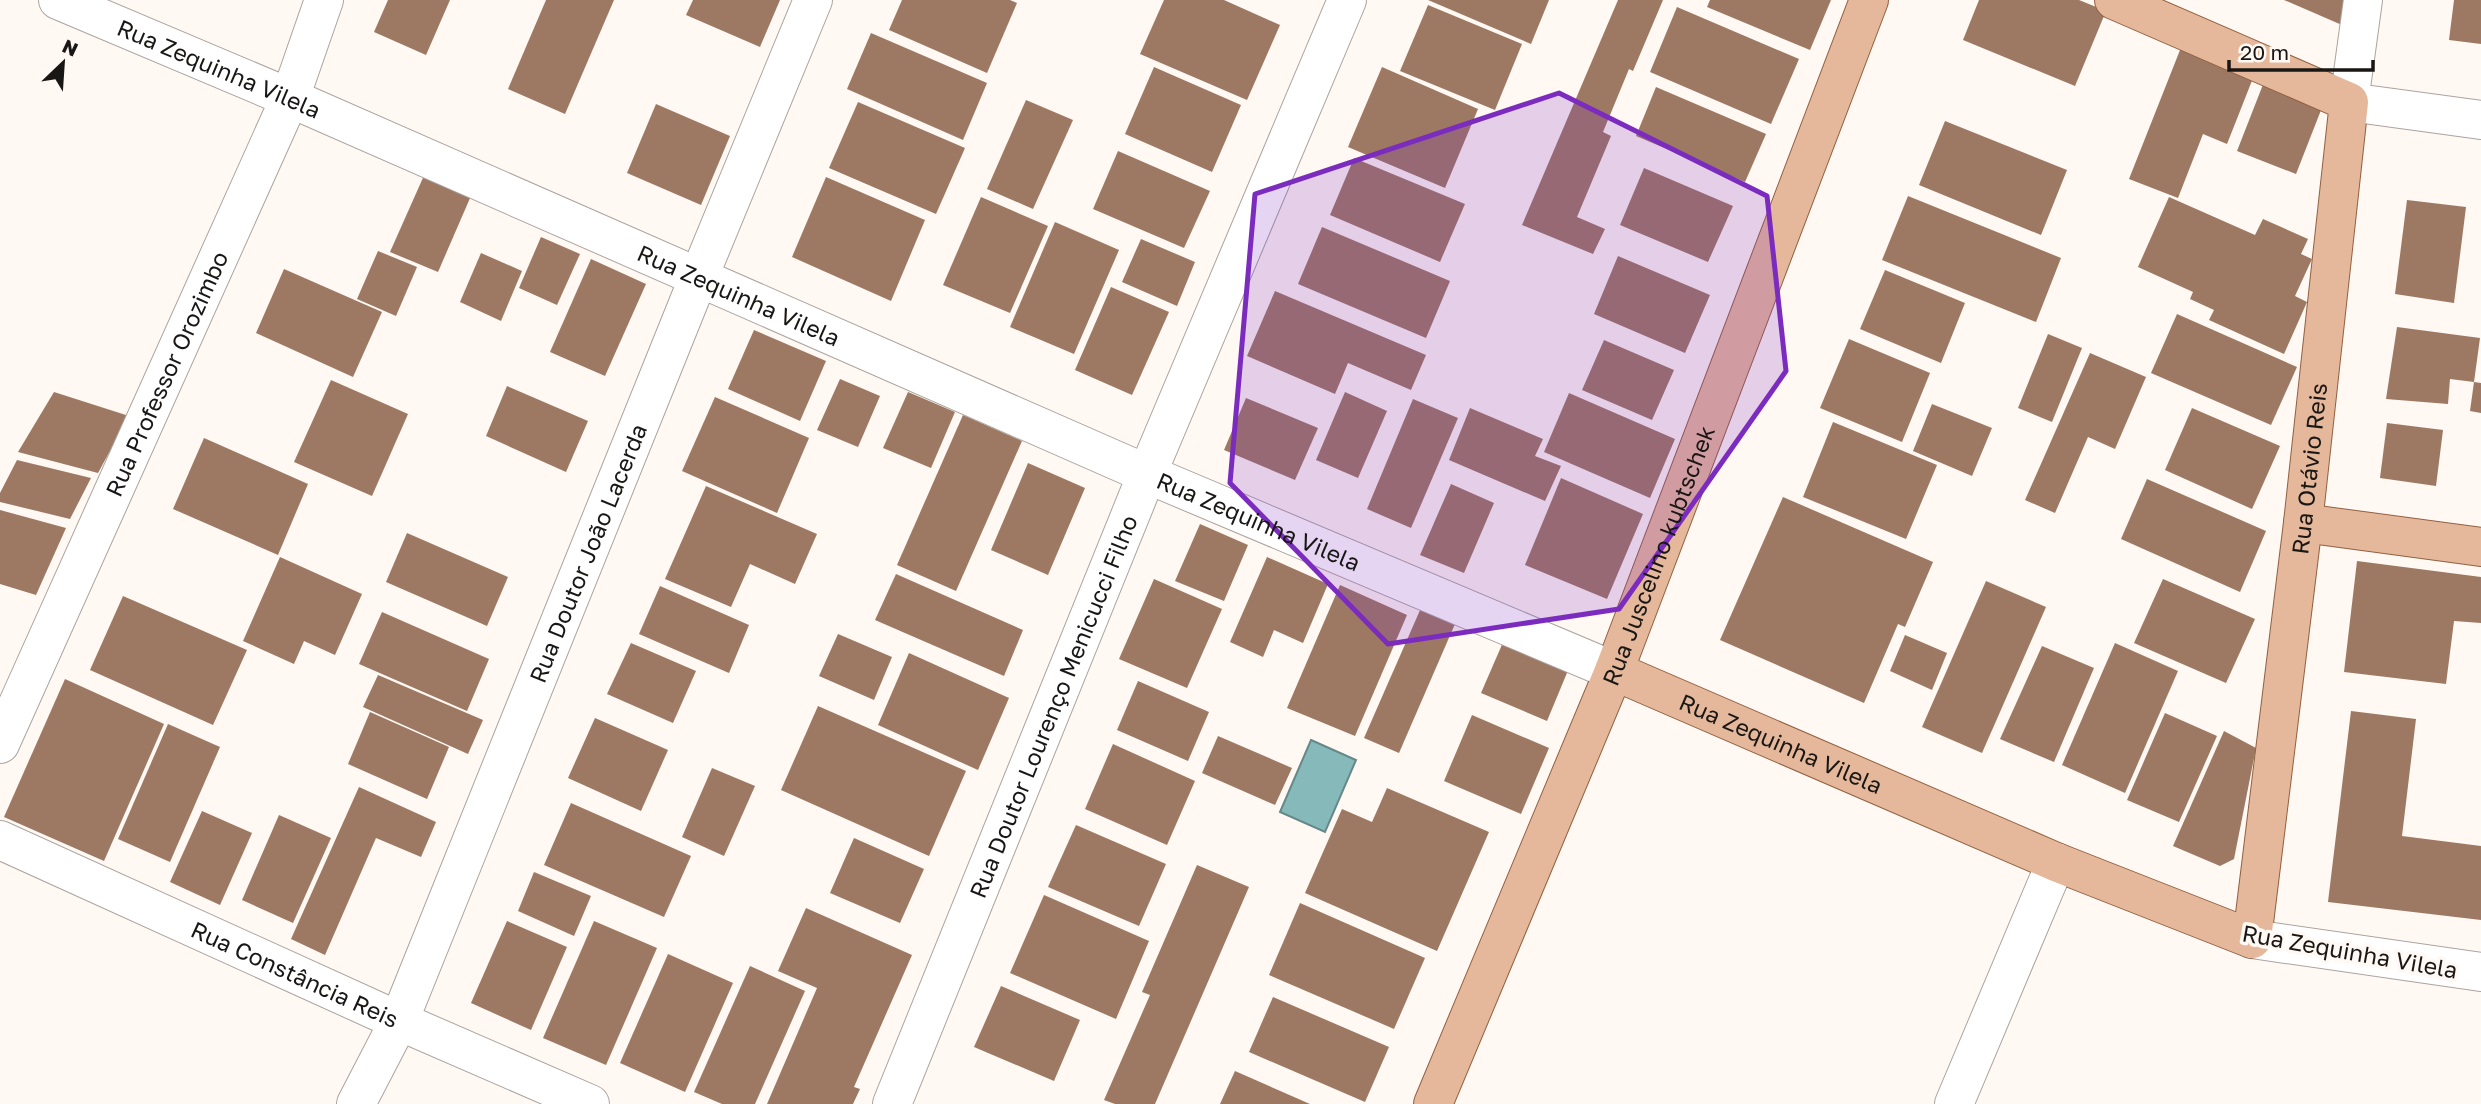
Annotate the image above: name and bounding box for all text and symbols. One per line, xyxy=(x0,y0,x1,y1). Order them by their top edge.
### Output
street label: Rua Zequinha Vilela xyxy=(113,13,325,124)
north arrow xyxy=(28,28,98,98)
scale bar xyxy=(2229,28,2372,72)
text: N xyxy=(59,34,82,61)
text: 20 m xyxy=(2240,39,2289,65)
street label: Rua Zequinha Vilela xyxy=(633,238,844,352)
street label: Rua Professor Orozimbo xyxy=(99,247,233,500)
street label: Rua Otávio Reis xyxy=(2285,381,2332,556)
street label: Rua Doutor João Lacerda xyxy=(523,419,652,687)
street label: Rua Juscelino kubtschek xyxy=(1596,422,1720,689)
street label: Rua Zequinha Vilela xyxy=(1153,466,1365,576)
street label: Rua Doutor Lourenço Menicucci Filho xyxy=(963,511,1143,902)
street label: Rua Zequinha Vilela xyxy=(1675,687,1887,799)
street label: Rua Constância Reis xyxy=(187,915,403,1033)
street label: Rua Zequinha Vilela xyxy=(2240,918,2460,984)

